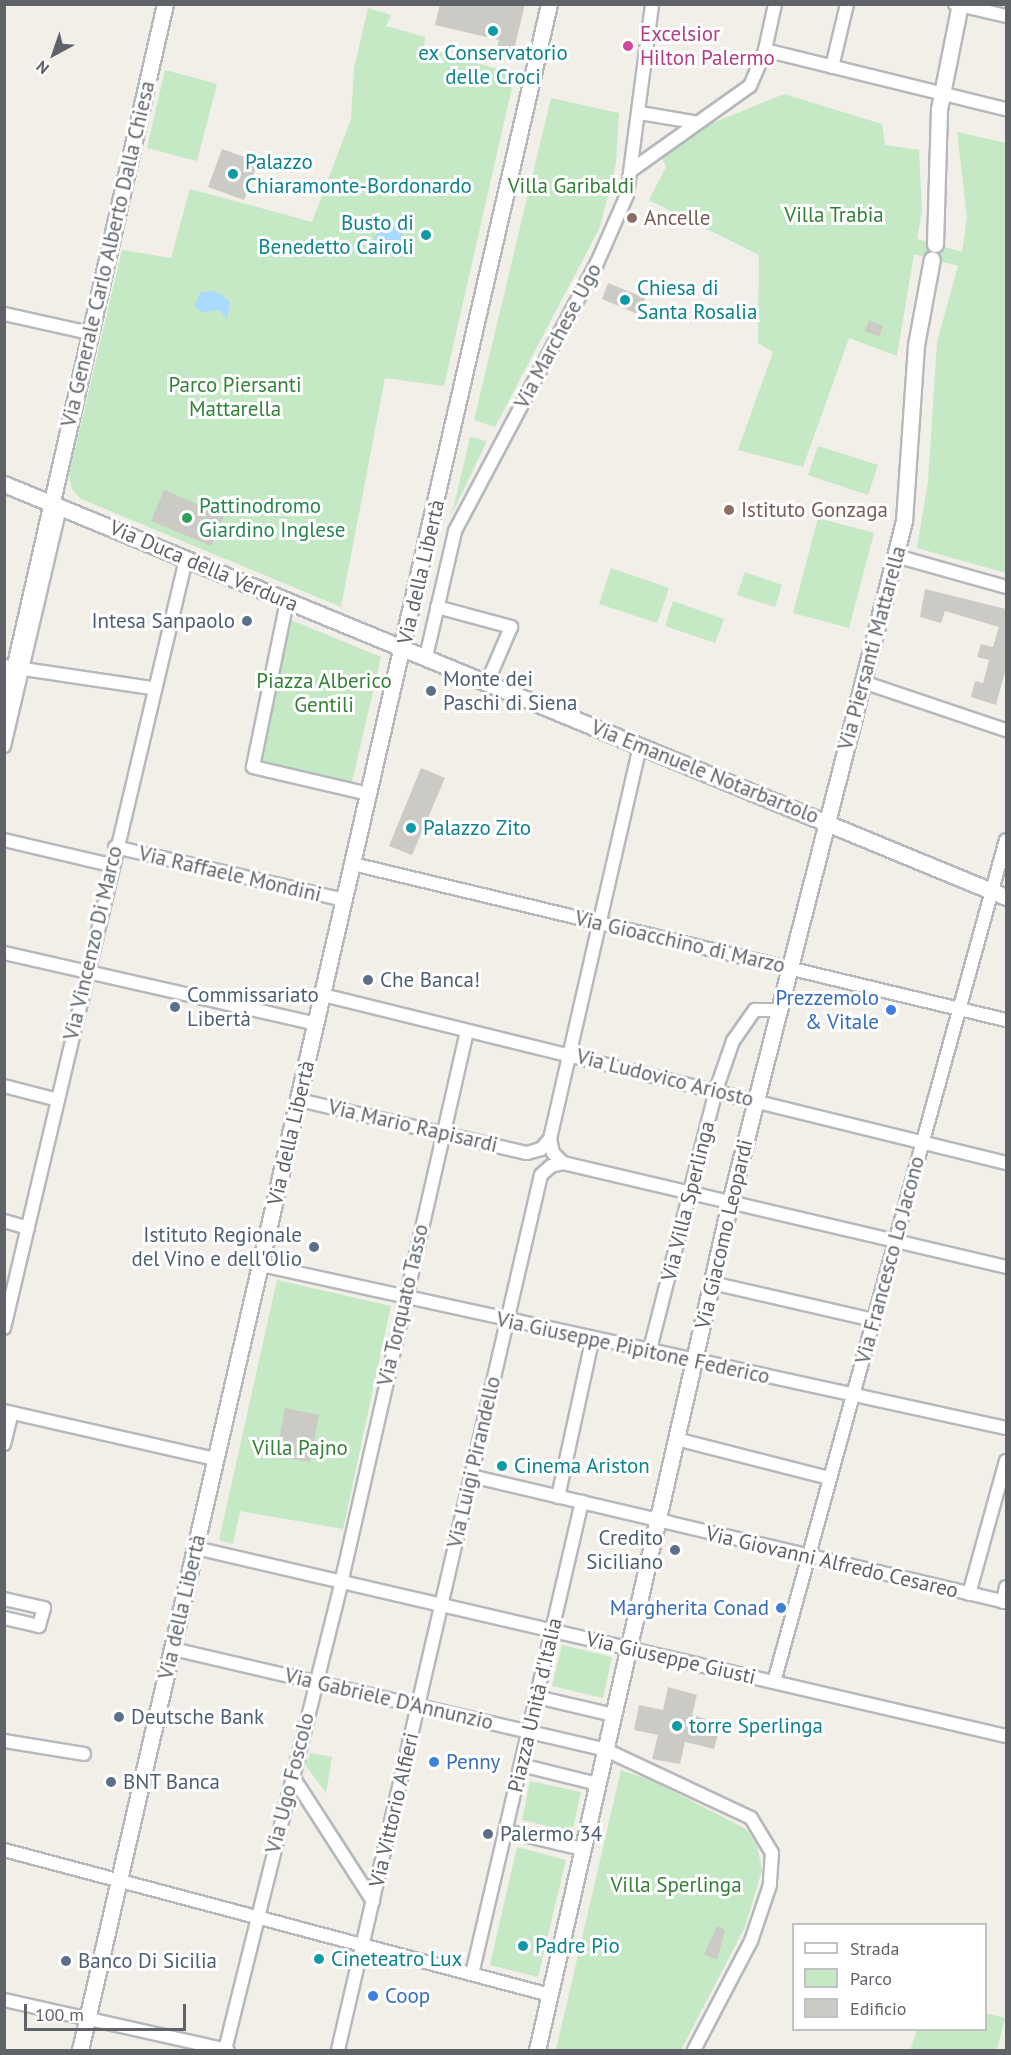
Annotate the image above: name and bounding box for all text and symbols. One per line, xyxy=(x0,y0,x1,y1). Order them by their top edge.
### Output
place label: Excelsior Hilton Palermo xyxy=(640,21,775,71)
north arrow xyxy=(24,24,84,84)
marker: ex Conservatorio delle Croci xyxy=(486,24,500,38)
marker: Excelsior Hilton Palermo xyxy=(621,39,635,53)
place label: ex Conservatorio delle Croci xyxy=(418,40,568,90)
text: N xyxy=(32,57,53,79)
street label: Via Generale Carlo Alberto Dalla Chiesa xyxy=(56,78,160,430)
place label: Palazzo Chiaramonte-Bordonardo xyxy=(245,149,472,199)
marker: Palazzo Chiaramonte-Bordonardo xyxy=(226,167,240,181)
park label: Villa Garibaldi xyxy=(508,173,634,199)
park label: Villa Trabia xyxy=(784,202,884,228)
place label: Ancelle xyxy=(644,205,710,231)
place label: Busto di Benedetto Cairoli xyxy=(258,210,414,260)
marker: Ancelle xyxy=(625,211,639,225)
marker: Busto di Benedetto Cairoli xyxy=(419,228,433,242)
street label: Via Marchese Ugo xyxy=(509,259,607,413)
place label: Chiesa di Santa Rosalia xyxy=(637,275,757,325)
marker: Chiesa di Santa Rosalia xyxy=(618,293,632,307)
park label: Parco Piersanti Mattarella xyxy=(168,372,302,422)
place label: Pattinodromo Giardino Inglese xyxy=(199,493,345,543)
street label: Via della Libertà xyxy=(392,497,450,647)
place label: Istituto Gonzaga xyxy=(741,497,888,523)
marker: Istituto Gonzaga xyxy=(722,503,736,517)
marker: Pattinodromo Giardino Inglese xyxy=(180,511,194,525)
street label: Via Duca della Verdura xyxy=(106,515,302,617)
street label: Via Piersanti Mattarella xyxy=(833,543,911,753)
place label: Intesa Sanpaolo xyxy=(92,608,235,634)
marker: Intesa Sanpaolo xyxy=(240,614,254,628)
place label: Monte dei Paschi di Siena xyxy=(443,666,577,716)
park label: Piazza Alberico Gentili xyxy=(256,668,392,718)
marker: Monte dei Paschi di Siena xyxy=(424,684,438,698)
street label: Via Emanuele Notarbartolo xyxy=(587,715,823,829)
place label: Palazzo Zito xyxy=(423,815,531,841)
marker: Palazzo Zito xyxy=(404,821,418,835)
street label: Via Raffaele Mondini xyxy=(136,841,324,907)
street label: Via Vincenzo Di Marco xyxy=(58,843,128,1043)
street label: Via Gioacchino di Marzo xyxy=(573,906,787,978)
place label: Che Banca! xyxy=(380,967,480,993)
marker: Che Banca! xyxy=(361,973,375,987)
place label: Commissariato Libertà xyxy=(187,982,319,1032)
place label: Prezzemolo & Vitale xyxy=(776,985,879,1035)
marker: Commissariato Libertà xyxy=(168,1000,182,1014)
marker: Prezzemolo & Vitale xyxy=(884,1003,898,1017)
street label: Via Ludovico Ariosto xyxy=(573,1044,757,1112)
street label: Via della Libertà xyxy=(262,1058,320,1208)
street label: Via Mario Rapisardi xyxy=(326,1094,500,1158)
street label: Via Villa Sperlinga xyxy=(656,1118,720,1284)
street label: Via Giacomo Leopardi xyxy=(690,1137,758,1331)
street label: Via Francesco Lo Jacono xyxy=(850,1153,930,1367)
street label: Via Torquato Tasso xyxy=(372,1221,434,1389)
place label: Istituto Regionale del Vino e dell'Olio xyxy=(131,1222,302,1272)
marker: Istituto Regionale del Vino e dell'Olio xyxy=(307,1240,321,1254)
street label: Via Giuseppe Pipitone Federico xyxy=(494,1307,772,1389)
street label: Via Luigi Pirandello xyxy=(442,1374,506,1550)
park label: Villa Pajno xyxy=(252,1435,348,1461)
place label: Cinema Ariston xyxy=(514,1453,650,1479)
marker: Cinema Ariston xyxy=(495,1459,509,1473)
street label: Via Giovanni Alfredo Cesareo xyxy=(703,1521,961,1603)
place label: Credito Siciliano xyxy=(586,1525,663,1575)
street label: Via della Libertà xyxy=(153,1532,211,1682)
marker: Credito Siciliano xyxy=(668,1543,682,1557)
place label: Margherita Conad xyxy=(610,1595,769,1621)
marker: Margherita Conad xyxy=(774,1601,788,1615)
street label: Piazza Unità d'Italia xyxy=(503,1615,567,1795)
street label: Via Giuseppe Giusti xyxy=(584,1626,758,1690)
street label: Via Gabriele D'Annunzio xyxy=(282,1663,496,1735)
place label: Deutsche Bank xyxy=(131,1704,264,1730)
marker: Deutsche Bank xyxy=(112,1710,126,1724)
street label: Via Ugo Foscolo xyxy=(260,1710,320,1856)
place label: torre Sperlinga xyxy=(689,1713,823,1739)
marker: torre Sperlinga xyxy=(670,1719,684,1733)
street label: Via Vittorio Alfieri xyxy=(364,1730,424,1890)
place label: Penny xyxy=(446,1749,500,1775)
marker: Penny xyxy=(427,1755,441,1769)
place label: BNT Banca xyxy=(123,1769,221,1795)
marker: BNT Banca xyxy=(104,1775,118,1789)
place label: Palermo 34 xyxy=(500,1821,602,1847)
marker: Palermo 34 xyxy=(481,1827,495,1841)
park label: Villa Sperlinga xyxy=(610,1872,742,1898)
legend xyxy=(792,1923,987,2031)
place label: Padre Pio xyxy=(535,1933,620,1959)
text: Strada xyxy=(850,1937,899,1960)
marker: Padre Pio xyxy=(516,1939,530,1953)
place label: Cineteatro Lux xyxy=(331,1946,462,1972)
place label: Banco Di Sicilia xyxy=(78,1948,217,1974)
marker: Cineteatro Lux xyxy=(312,1952,326,1966)
marker: Banco Di Sicilia xyxy=(59,1954,73,1968)
text: Parco xyxy=(850,1967,892,1990)
place label: Coop xyxy=(385,1983,430,2009)
marker: Coop xyxy=(366,1989,380,2003)
scale bar xyxy=(27,1992,189,2030)
text: Edificio xyxy=(850,1997,906,2020)
text: 100 m xyxy=(35,2003,84,2026)

